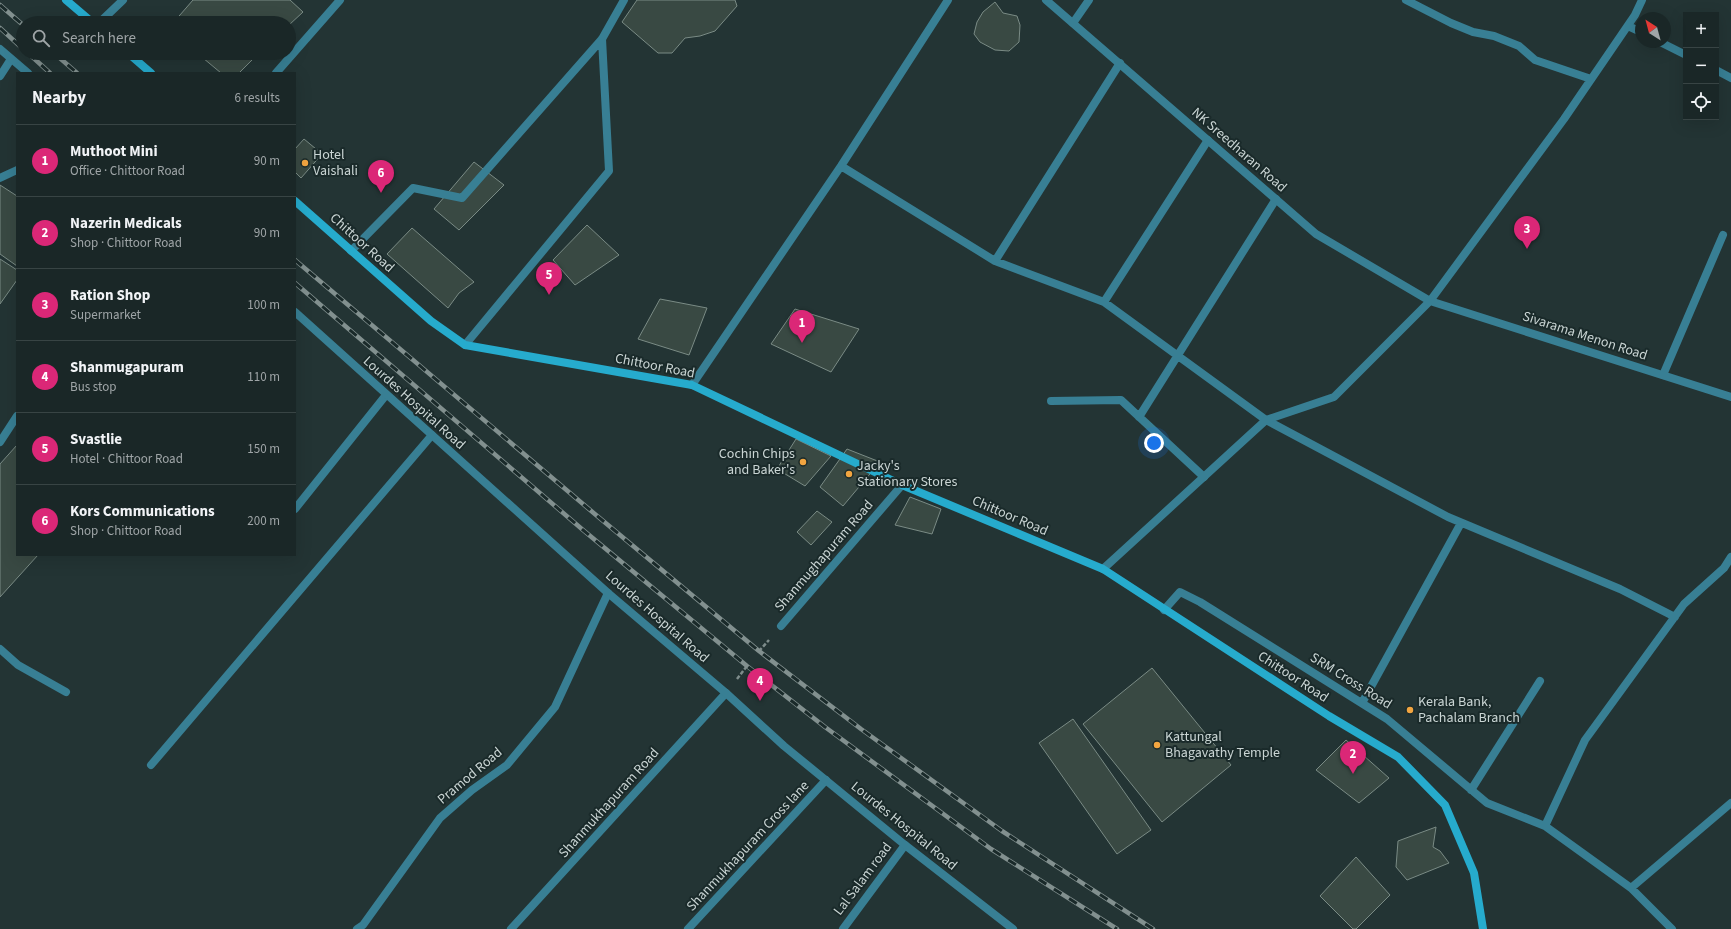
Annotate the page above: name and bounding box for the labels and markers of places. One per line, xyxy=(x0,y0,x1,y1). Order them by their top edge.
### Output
place label: Hotel Vaishali xyxy=(313,145,358,181)
marker: Hotel Vaishali xyxy=(300,158,310,168)
pin: 6 xyxy=(368,160,394,193)
pin: 3 xyxy=(1514,216,1540,249)
pin: 5 xyxy=(536,262,562,295)
pin: 1 xyxy=(789,310,815,343)
place label: Cochin Chips and Baker's xyxy=(719,444,795,480)
place label: Jacky's Stationary Stores xyxy=(857,456,957,492)
marker: Cochin Chips and Baker's xyxy=(798,457,808,467)
marker: Jacky's Stationary Stores xyxy=(844,469,854,479)
pin: 4 xyxy=(747,668,773,701)
place label: Kerala Bank, Pachalam Branch xyxy=(1418,692,1520,728)
marker: Kerala Bank, Pachalam Branch xyxy=(1405,705,1415,715)
place label: Kattungal Bhagavathy Temple xyxy=(1165,727,1280,763)
marker: Kattungal Bhagavathy Temple xyxy=(1152,740,1162,750)
pin: 2 xyxy=(1340,741,1366,774)

